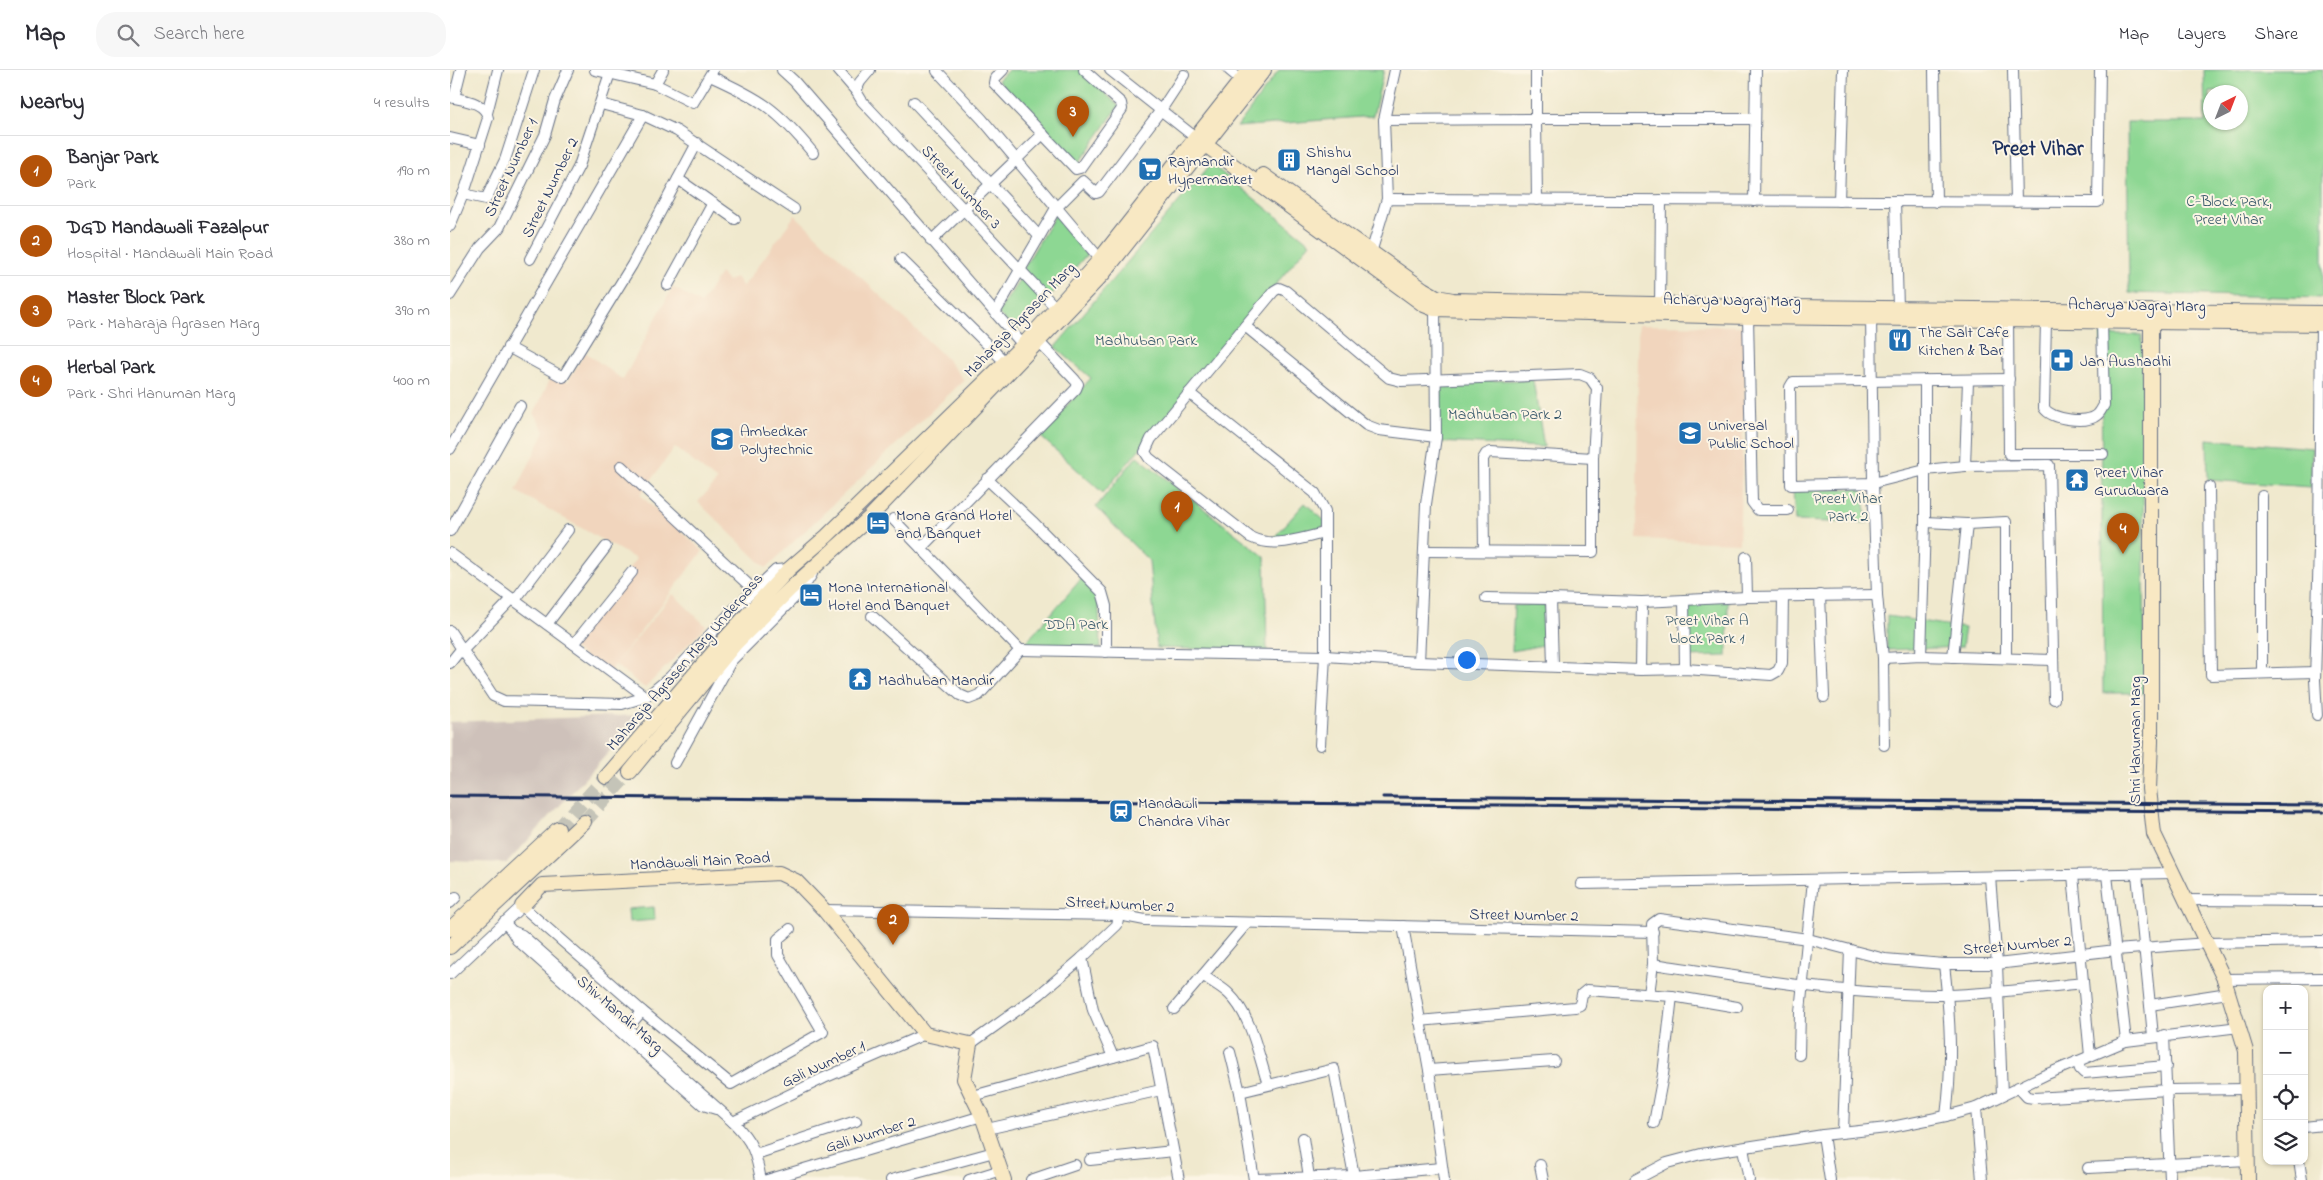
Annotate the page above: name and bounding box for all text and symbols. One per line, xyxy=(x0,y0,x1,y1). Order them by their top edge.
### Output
search box xyxy=(96,12,446,57)
text: Map xyxy=(25,17,66,52)
icon: search xyxy=(114,21,142,49)
text: Search here xyxy=(154,21,245,48)
text: Map xyxy=(2119,22,2149,48)
text: Layers xyxy=(2177,22,2227,48)
text: Share xyxy=(2255,22,2298,48)
north arrow xyxy=(2203,85,2248,130)
text: Nearby xyxy=(20,88,84,118)
text: 4 results xyxy=(374,91,430,115)
pin: 3 xyxy=(1057,96,1089,137)
street label: Street Number 1 xyxy=(478,115,545,221)
street label: Street Number 2 xyxy=(516,134,586,242)
district label: Preet Vihar xyxy=(1992,135,2084,165)
street label: Street Number 3 xyxy=(915,140,1006,235)
place label: Shishu Mangal School xyxy=(1306,141,1399,183)
text: Banjar Park xyxy=(67,145,158,172)
building icon: Shishu Mangal School xyxy=(1276,147,1302,173)
place label: Rajmandir Hypermarket xyxy=(1168,150,1253,192)
supermarket icon: Rajmandir Hypermarket xyxy=(1137,156,1163,182)
text: 1 xyxy=(33,159,39,183)
text: 190 m xyxy=(397,159,430,183)
text: Park xyxy=(67,172,96,196)
park label: C-Block Park, Preet Vihar xyxy=(2186,190,2272,232)
text: DGD Mandawali Fazalpur xyxy=(67,215,269,242)
text: 2 xyxy=(32,229,40,253)
text: 380 m xyxy=(394,229,430,253)
text: Hospital · Mandawali Main Road xyxy=(67,242,273,266)
street label: Maharaja Agrasen Marg xyxy=(959,257,1082,384)
text: Master Block Park xyxy=(67,285,205,312)
street label: Acharya Nagraj Marg xyxy=(1663,288,1801,314)
street label: Acharya Nagraj Marg xyxy=(2068,293,2206,319)
text: 3 xyxy=(33,299,39,323)
text: 390 m xyxy=(395,299,430,323)
text: Park · Maharaja Agrasen Marg xyxy=(67,312,260,336)
place label: The Salt Cafe Kitchen & Bar xyxy=(1918,321,2010,363)
restaurant icon: The Salt Cafe Kitchen & Bar xyxy=(1887,327,1913,353)
park label: Madhuban Park xyxy=(1095,329,1198,353)
pharmacy icon: Jan Aushadhi xyxy=(2049,347,2075,373)
place label: Jan Aushadhi xyxy=(2080,350,2171,374)
text: Herbal Park xyxy=(67,355,155,382)
text: 4 xyxy=(33,369,39,393)
text: 400 m xyxy=(393,369,430,393)
text: Park · Shri Hanuman Marg xyxy=(67,382,235,406)
park label: Madhuban Park 2 xyxy=(1448,403,1562,427)
place label: Universal Public School xyxy=(1708,414,1794,456)
place label: Ambedkar Polytechnic xyxy=(740,420,814,462)
school or university icon: Universal Public School xyxy=(1677,420,1703,446)
school or university icon: Ambedkar Polytechnic xyxy=(709,426,735,452)
place label: Preet Vihar Gurudwara xyxy=(2094,461,2169,503)
temple icon: Preet Vihar Gurudwara xyxy=(2064,467,2090,493)
park label: Preet Vihar Park 2 xyxy=(1813,487,1883,529)
pin: 1 xyxy=(1161,491,1193,532)
place label: Mona Grand Hotel and Banquet xyxy=(896,504,1012,546)
hotel icon: Mona Grand Hotel and Banquet xyxy=(865,510,891,536)
pin: 4 xyxy=(2107,513,2139,554)
street label: Maharaja Agrasen Marg Underpass xyxy=(601,568,770,757)
place label: Mona International Hotel and Banquet xyxy=(828,576,951,618)
hotel icon: Mona International Hotel and Banquet xyxy=(798,582,824,608)
park label: Preet Vihar A block Park 1 xyxy=(1665,609,1749,651)
park label: DDA Park xyxy=(1043,613,1109,637)
your location xyxy=(1454,647,1480,673)
temple icon: Madhuban Mandir xyxy=(847,666,873,692)
place label: Madhuban Mandir xyxy=(878,669,994,693)
street label: Shri Hanuman Marg xyxy=(2124,676,2148,804)
place label: Mandawli Chandra Vihar xyxy=(1138,792,1230,834)
station icon: Mandawli Chandra Vihar xyxy=(1108,798,1134,824)
street label: Mandawali Main Road xyxy=(629,846,771,878)
street label: Street Number 2 xyxy=(1065,890,1175,920)
street label: Street Number 2 xyxy=(1469,903,1579,929)
pin: 2 xyxy=(877,904,909,945)
street label: Street Number 2 xyxy=(1962,929,2073,963)
street label: Shiv Mandir Marg xyxy=(571,970,669,1059)
map controls xyxy=(2263,985,2308,1165)
button: + xyxy=(2263,985,2308,1030)
button: − xyxy=(2263,1030,2308,1075)
street label: Gali Number 1 xyxy=(778,1035,870,1095)
button: locate xyxy=(2263,1075,2308,1120)
street label: Gali Number 2 xyxy=(823,1110,919,1160)
button: layers xyxy=(2263,1120,2308,1165)

